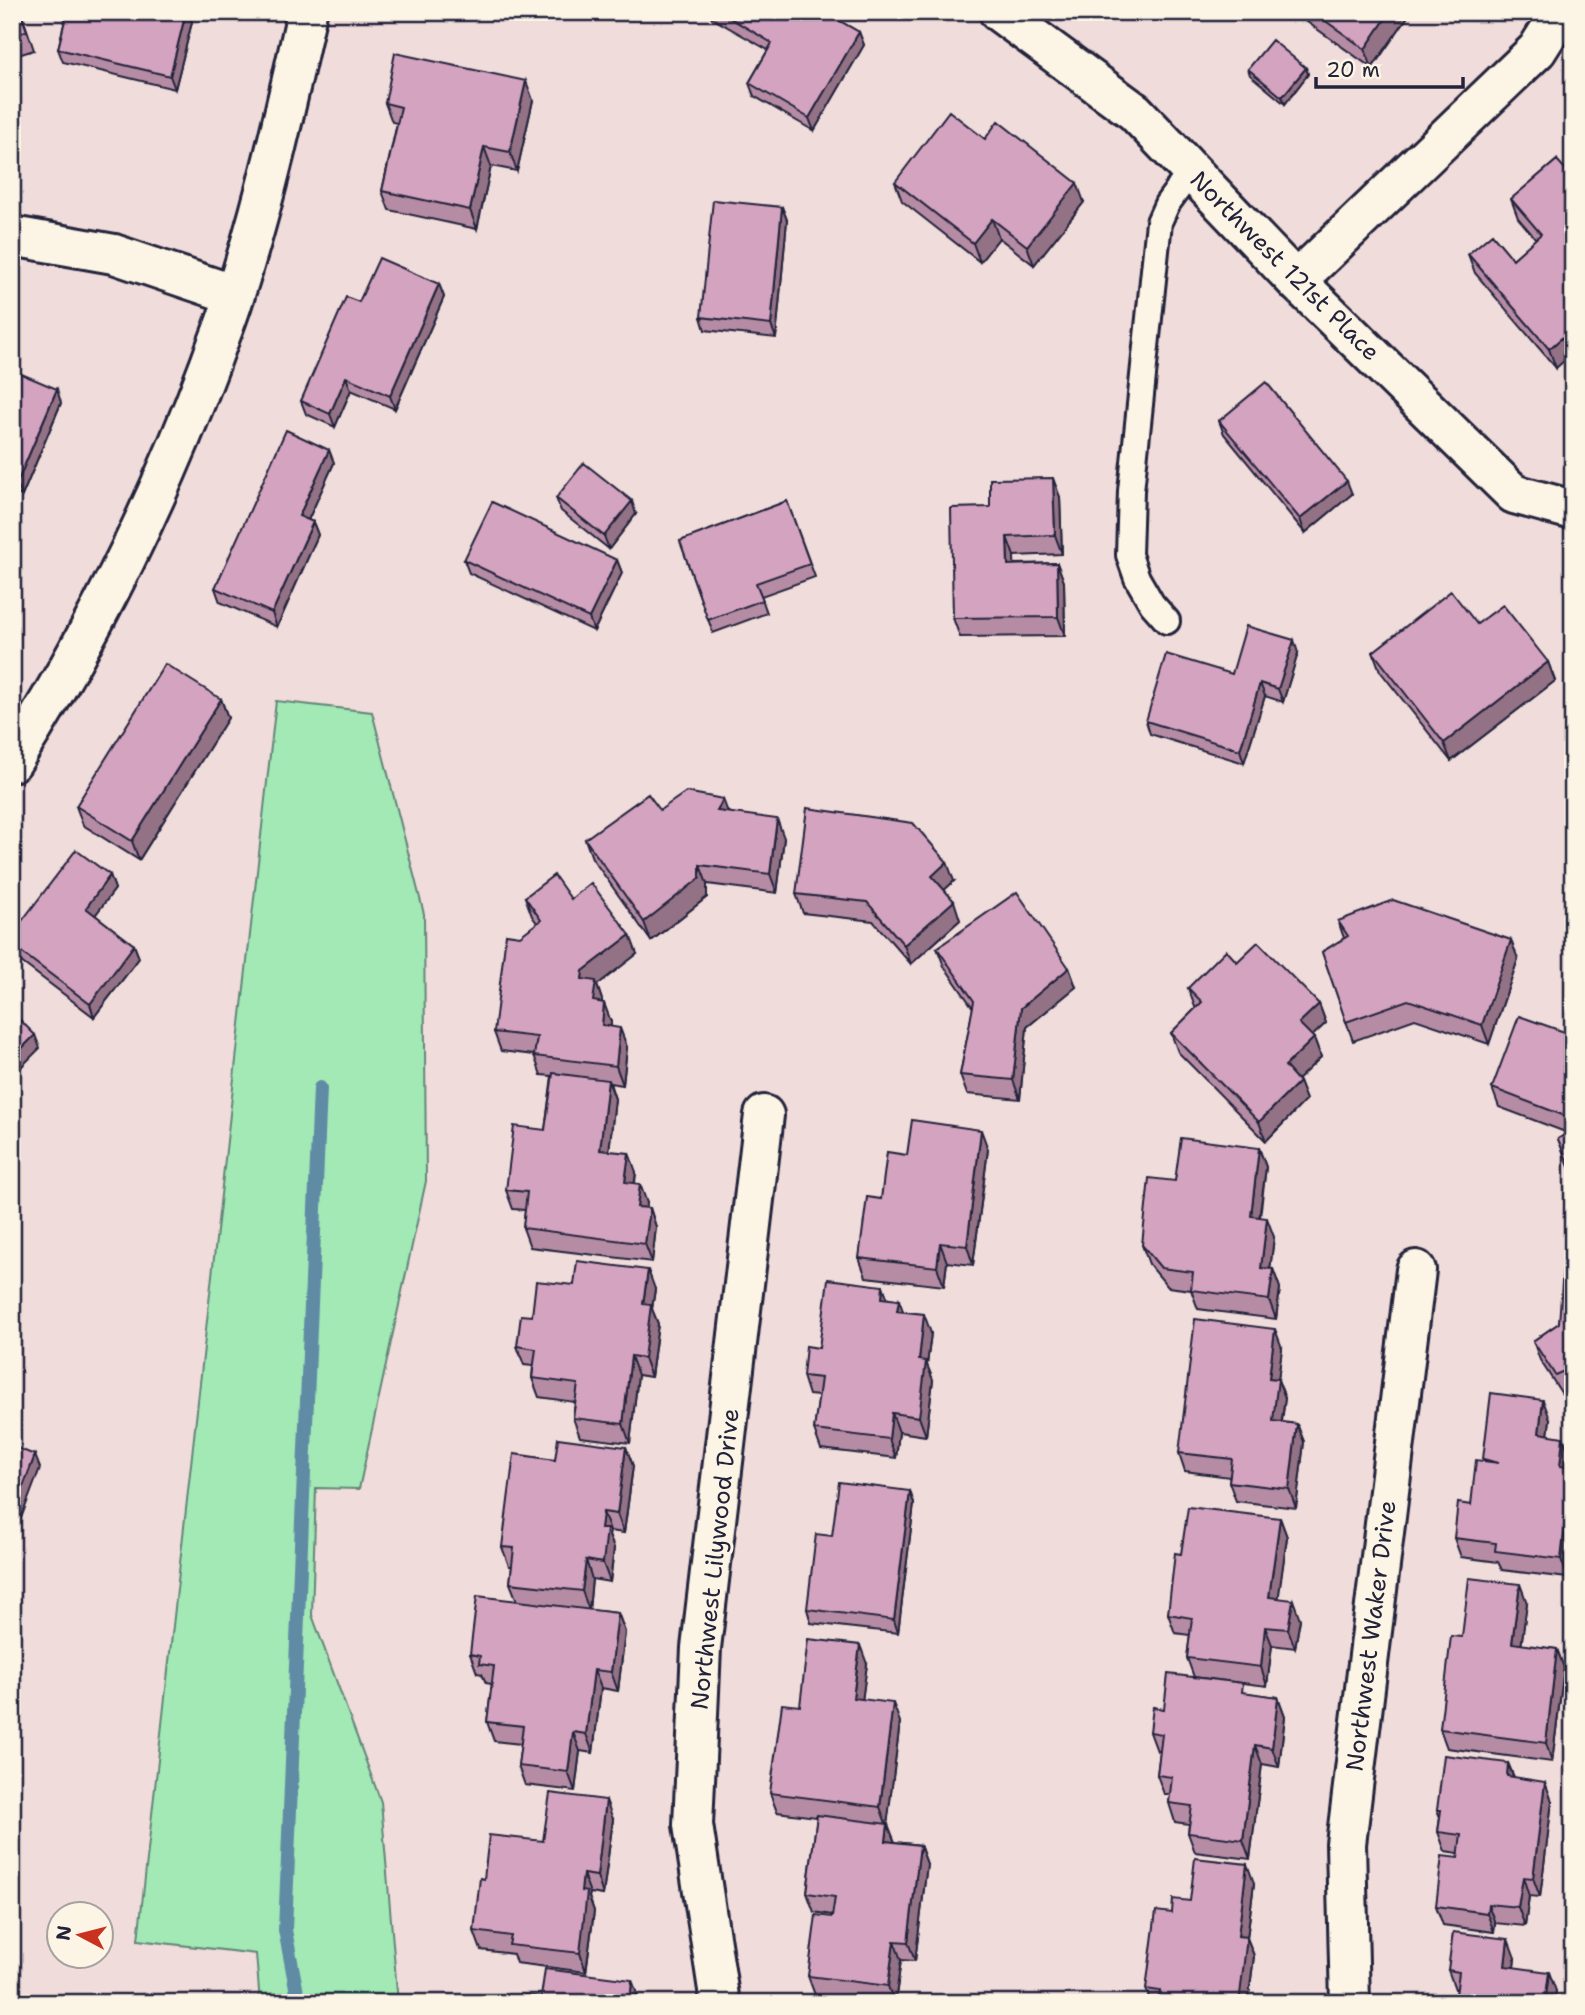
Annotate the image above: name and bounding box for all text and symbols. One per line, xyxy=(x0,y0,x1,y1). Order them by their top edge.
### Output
scale bar xyxy=(1316,46,1462,90)
text: 20 m xyxy=(1326,56,1380,84)
street label: Northwest 121st Place xyxy=(1183,164,1387,368)
street label: Northwest Lilywood Drive xyxy=(683,1407,747,1711)
street label: Northwest Waker Drive xyxy=(1338,1499,1404,1773)
north arrow xyxy=(46,1899,116,1969)
text: N xyxy=(50,1924,77,1942)

